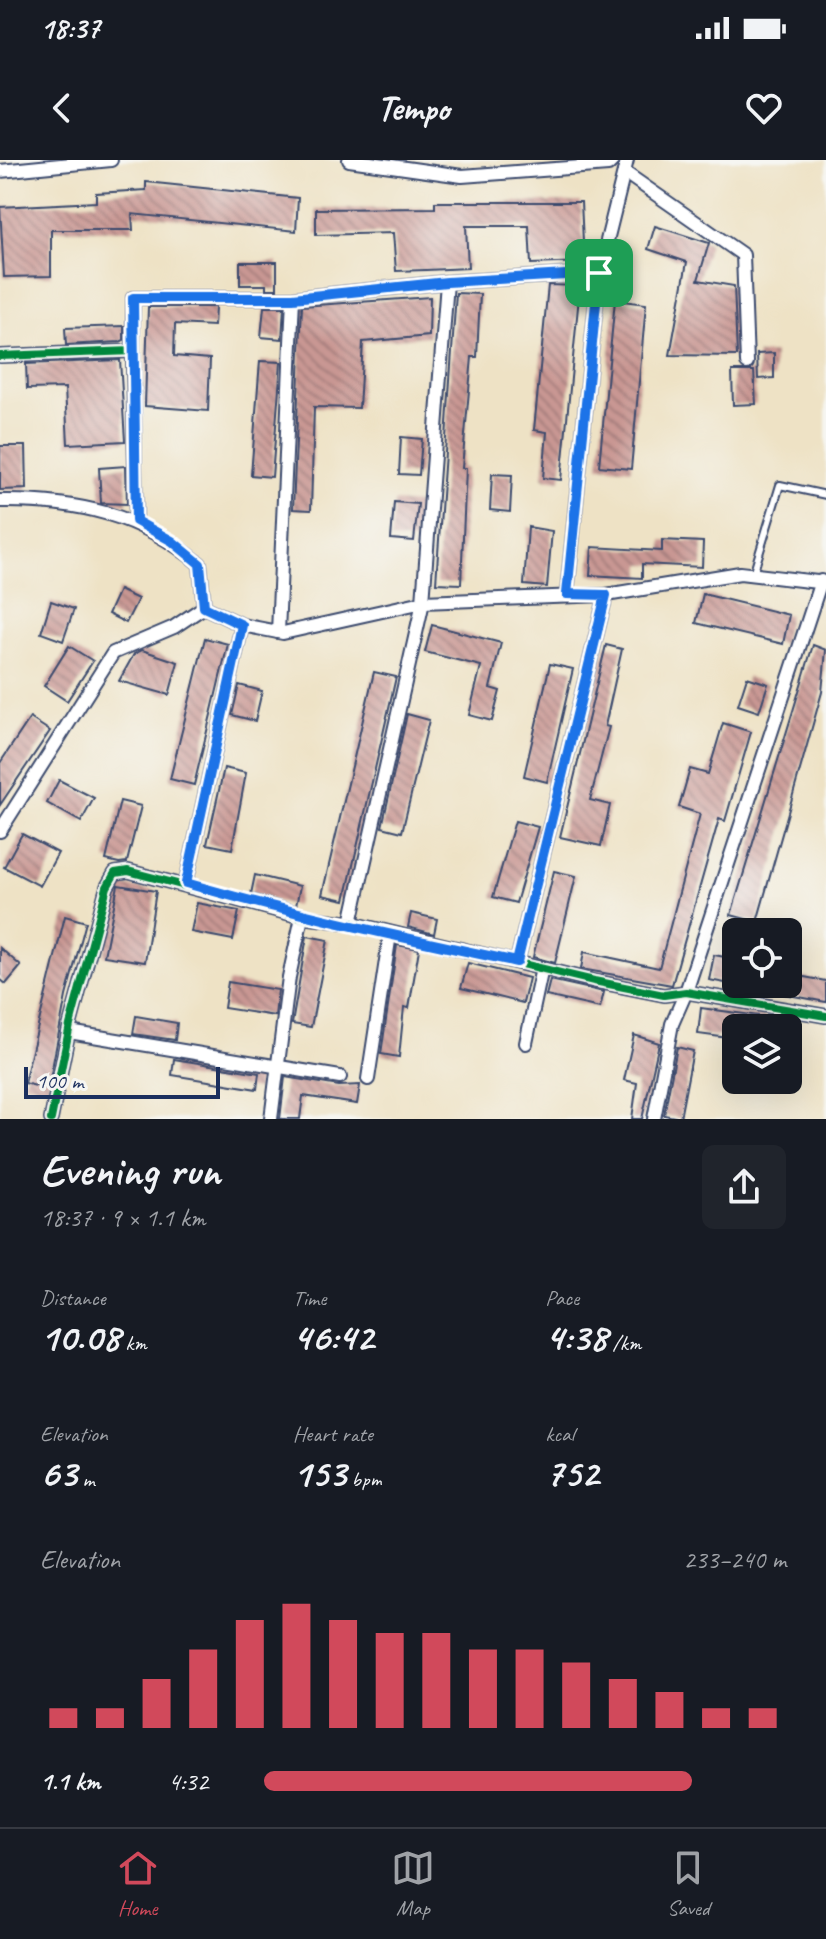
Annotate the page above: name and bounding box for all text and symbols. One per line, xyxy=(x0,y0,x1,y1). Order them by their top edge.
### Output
text: 18:37 xyxy=(40,9,100,47)
text: Tempo xyxy=(377,85,449,131)
icon: back xyxy=(40,86,84,130)
icon: heart xyxy=(742,86,786,130)
pin xyxy=(565,239,633,307)
icon: arrive xyxy=(577,251,621,295)
map controls xyxy=(722,918,802,1094)
button: locate xyxy=(722,918,802,998)
button: layers xyxy=(722,1014,802,1094)
scale bar xyxy=(24,1063,220,1099)
text: 100 m xyxy=(36,1067,83,1095)
text: Evening run xyxy=(40,1143,220,1198)
button: share xyxy=(702,1145,786,1229)
text: 18:37 · 9 × 1.1 km xyxy=(40,1201,206,1234)
text: Distance xyxy=(40,1284,106,1312)
text: Time xyxy=(293,1284,326,1312)
text: Pace xyxy=(545,1284,579,1312)
text: 10.08 xyxy=(40,1312,120,1362)
text: 46:42 xyxy=(293,1312,373,1362)
text: 4:38 xyxy=(545,1312,607,1362)
text: km xyxy=(120,1329,147,1357)
text: /km xyxy=(607,1329,641,1357)
text: Elevation xyxy=(40,1420,108,1448)
text: Heart rate xyxy=(293,1420,373,1448)
text: kcal xyxy=(545,1420,574,1448)
text: 63 xyxy=(40,1448,77,1498)
text: 153 xyxy=(293,1448,346,1498)
text: 752 xyxy=(545,1448,599,1498)
text: m xyxy=(77,1465,95,1493)
text: bpm xyxy=(346,1465,382,1493)
text: Elevation xyxy=(40,1543,120,1576)
text: 233–240 m xyxy=(683,1543,786,1576)
text: 1.1 km xyxy=(40,1765,100,1798)
text: 4:32 xyxy=(168,1765,208,1798)
tab: Home xyxy=(116,1846,160,1922)
tab: Map xyxy=(391,1846,435,1922)
tab: Saved xyxy=(666,1846,710,1922)

